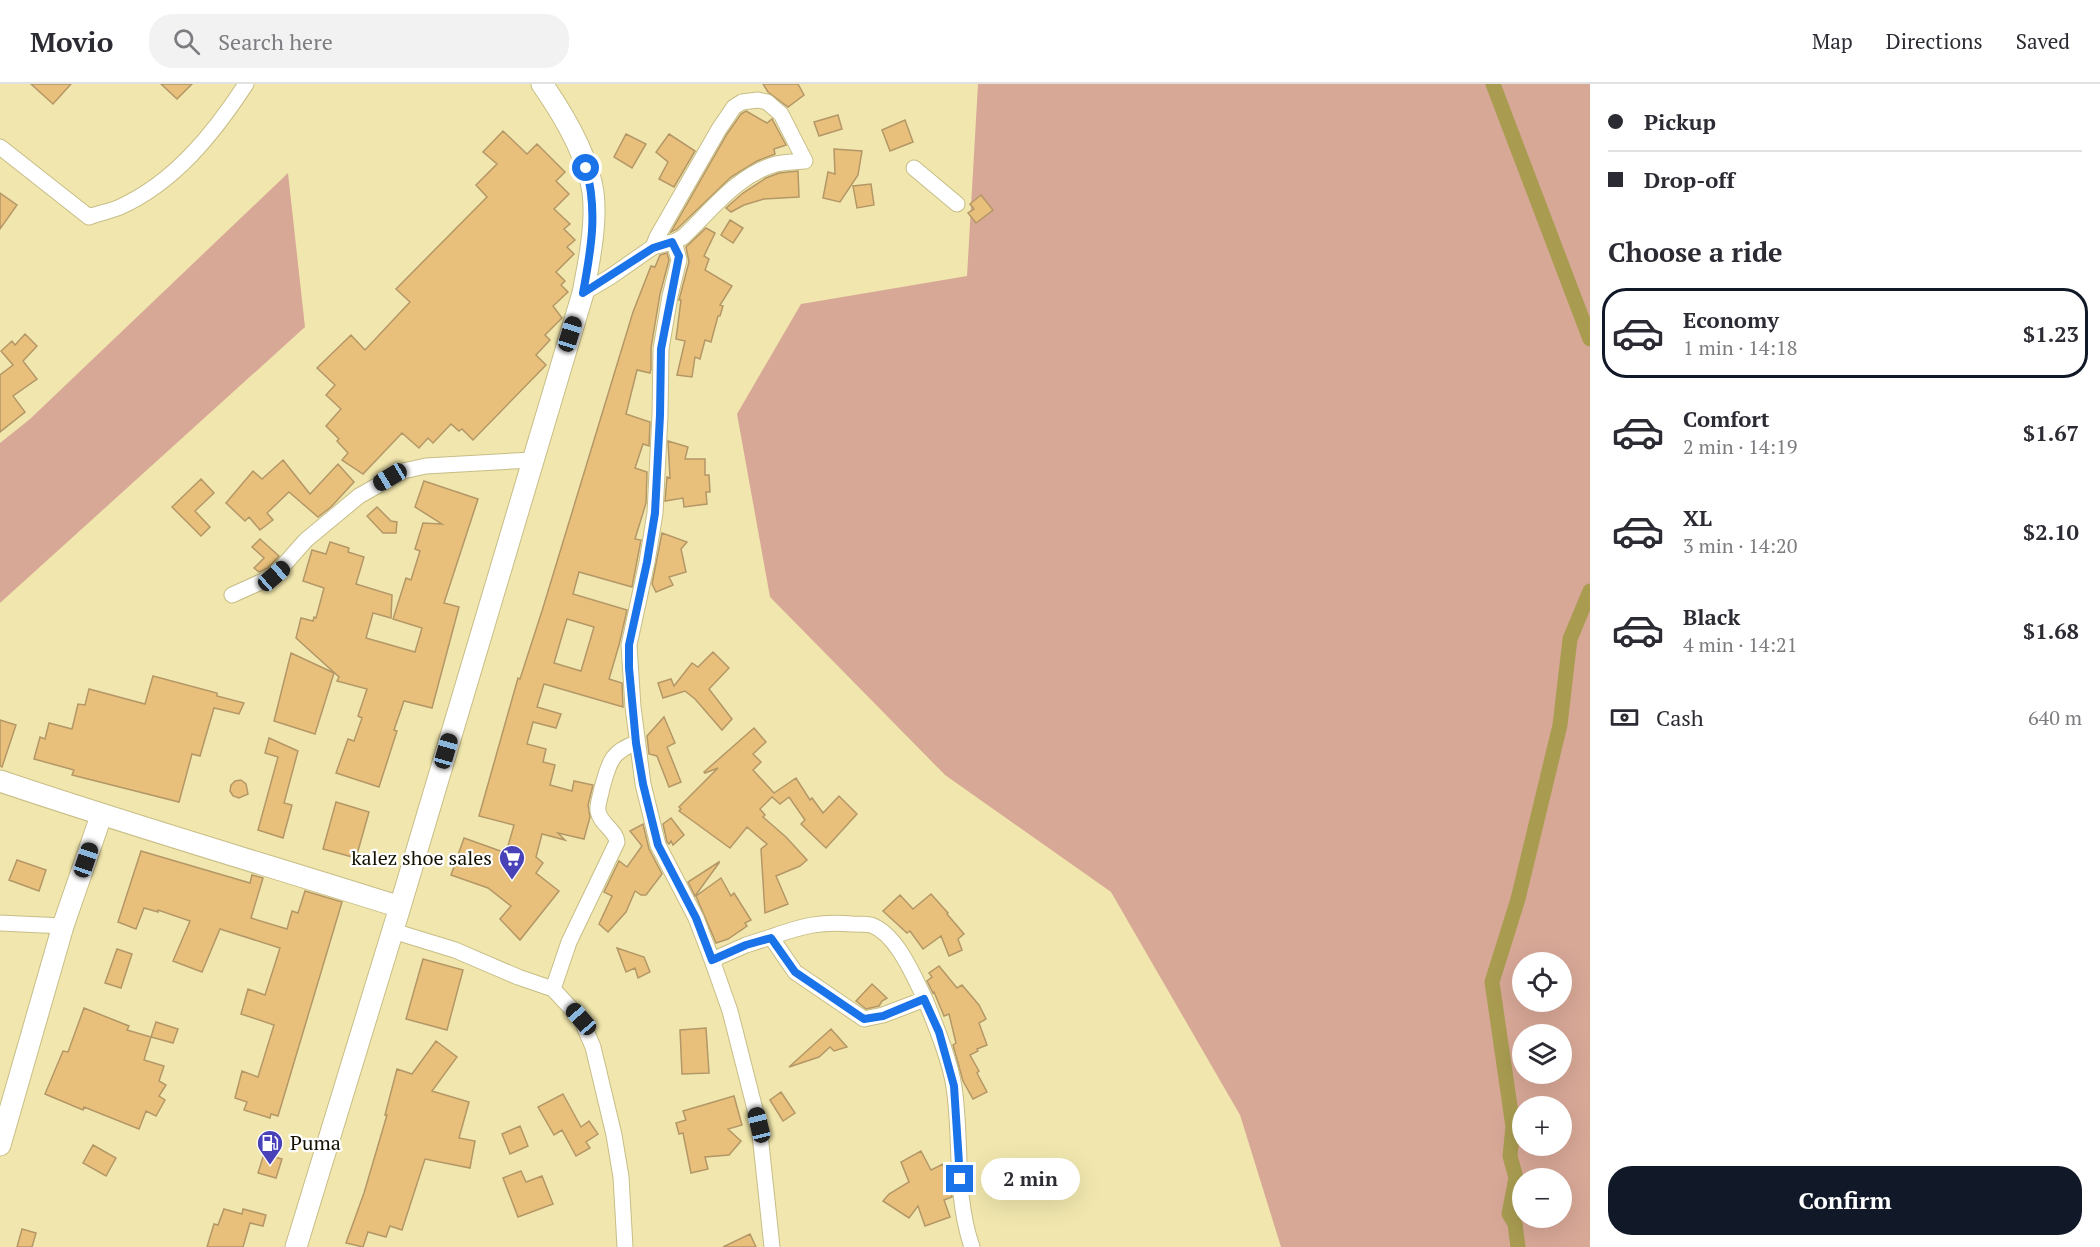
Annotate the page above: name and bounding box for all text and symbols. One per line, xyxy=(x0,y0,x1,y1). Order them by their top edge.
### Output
search box xyxy=(149,14,569,68)
text: Movio xyxy=(30,23,113,60)
icon: search xyxy=(170,25,203,58)
text: Search here xyxy=(218,27,333,56)
text: Map xyxy=(1812,27,1853,55)
text: Directions xyxy=(1886,27,1983,55)
text: Saved xyxy=(2016,27,2070,55)
text: Pickup xyxy=(1644,107,1716,136)
route start xyxy=(572,154,599,181)
text: Drop-off xyxy=(1644,165,1735,194)
text: Choose a ride xyxy=(1608,234,1783,270)
text: Economy xyxy=(1683,305,1779,334)
icon: car xyxy=(1611,306,1665,360)
car xyxy=(556,314,584,354)
text: $1.23 xyxy=(2023,319,2079,348)
text: 1 min · 14:18 xyxy=(1683,334,1797,361)
text: Comfort xyxy=(1683,404,1769,433)
icon: car xyxy=(1611,405,1665,459)
text: $1.67 xyxy=(2023,418,2079,447)
text: 2 min · 14:19 xyxy=(1683,433,1797,460)
car xyxy=(370,460,410,494)
text: XL xyxy=(1683,503,1712,532)
icon: car xyxy=(1611,504,1665,558)
text: $2.10 xyxy=(2023,517,2079,546)
text: 3 min · 14:20 xyxy=(1683,532,1797,559)
car xyxy=(255,557,293,595)
text: Black xyxy=(1683,602,1740,631)
icon: car xyxy=(1611,603,1665,657)
text: $1.68 xyxy=(2023,616,2079,645)
text: 4 min · 14:21 xyxy=(1683,631,1797,658)
icon: cash xyxy=(1608,701,1641,734)
text: Cash xyxy=(1656,703,1704,732)
text: 640 m xyxy=(2028,704,2082,731)
car xyxy=(432,731,460,771)
car xyxy=(72,840,100,880)
supermarket icon: kalez shoe sales xyxy=(497,843,527,881)
place label: kalez shoe sales xyxy=(351,844,492,871)
map controls xyxy=(1512,952,1572,1228)
button: locate xyxy=(1512,952,1572,1012)
car xyxy=(562,1000,600,1038)
button: layers xyxy=(1512,1024,1572,1084)
button: + xyxy=(1512,1096,1572,1156)
car xyxy=(746,1105,772,1145)
fuel station icon: Puma xyxy=(255,1128,285,1166)
place label: Puma xyxy=(290,1129,341,1156)
callout: 2 min xyxy=(981,1158,1080,1200)
route end xyxy=(946,1165,973,1192)
text: 2 min xyxy=(1003,1165,1058,1192)
button: Confirm xyxy=(1608,1166,2082,1235)
button: − xyxy=(1512,1168,1572,1228)

